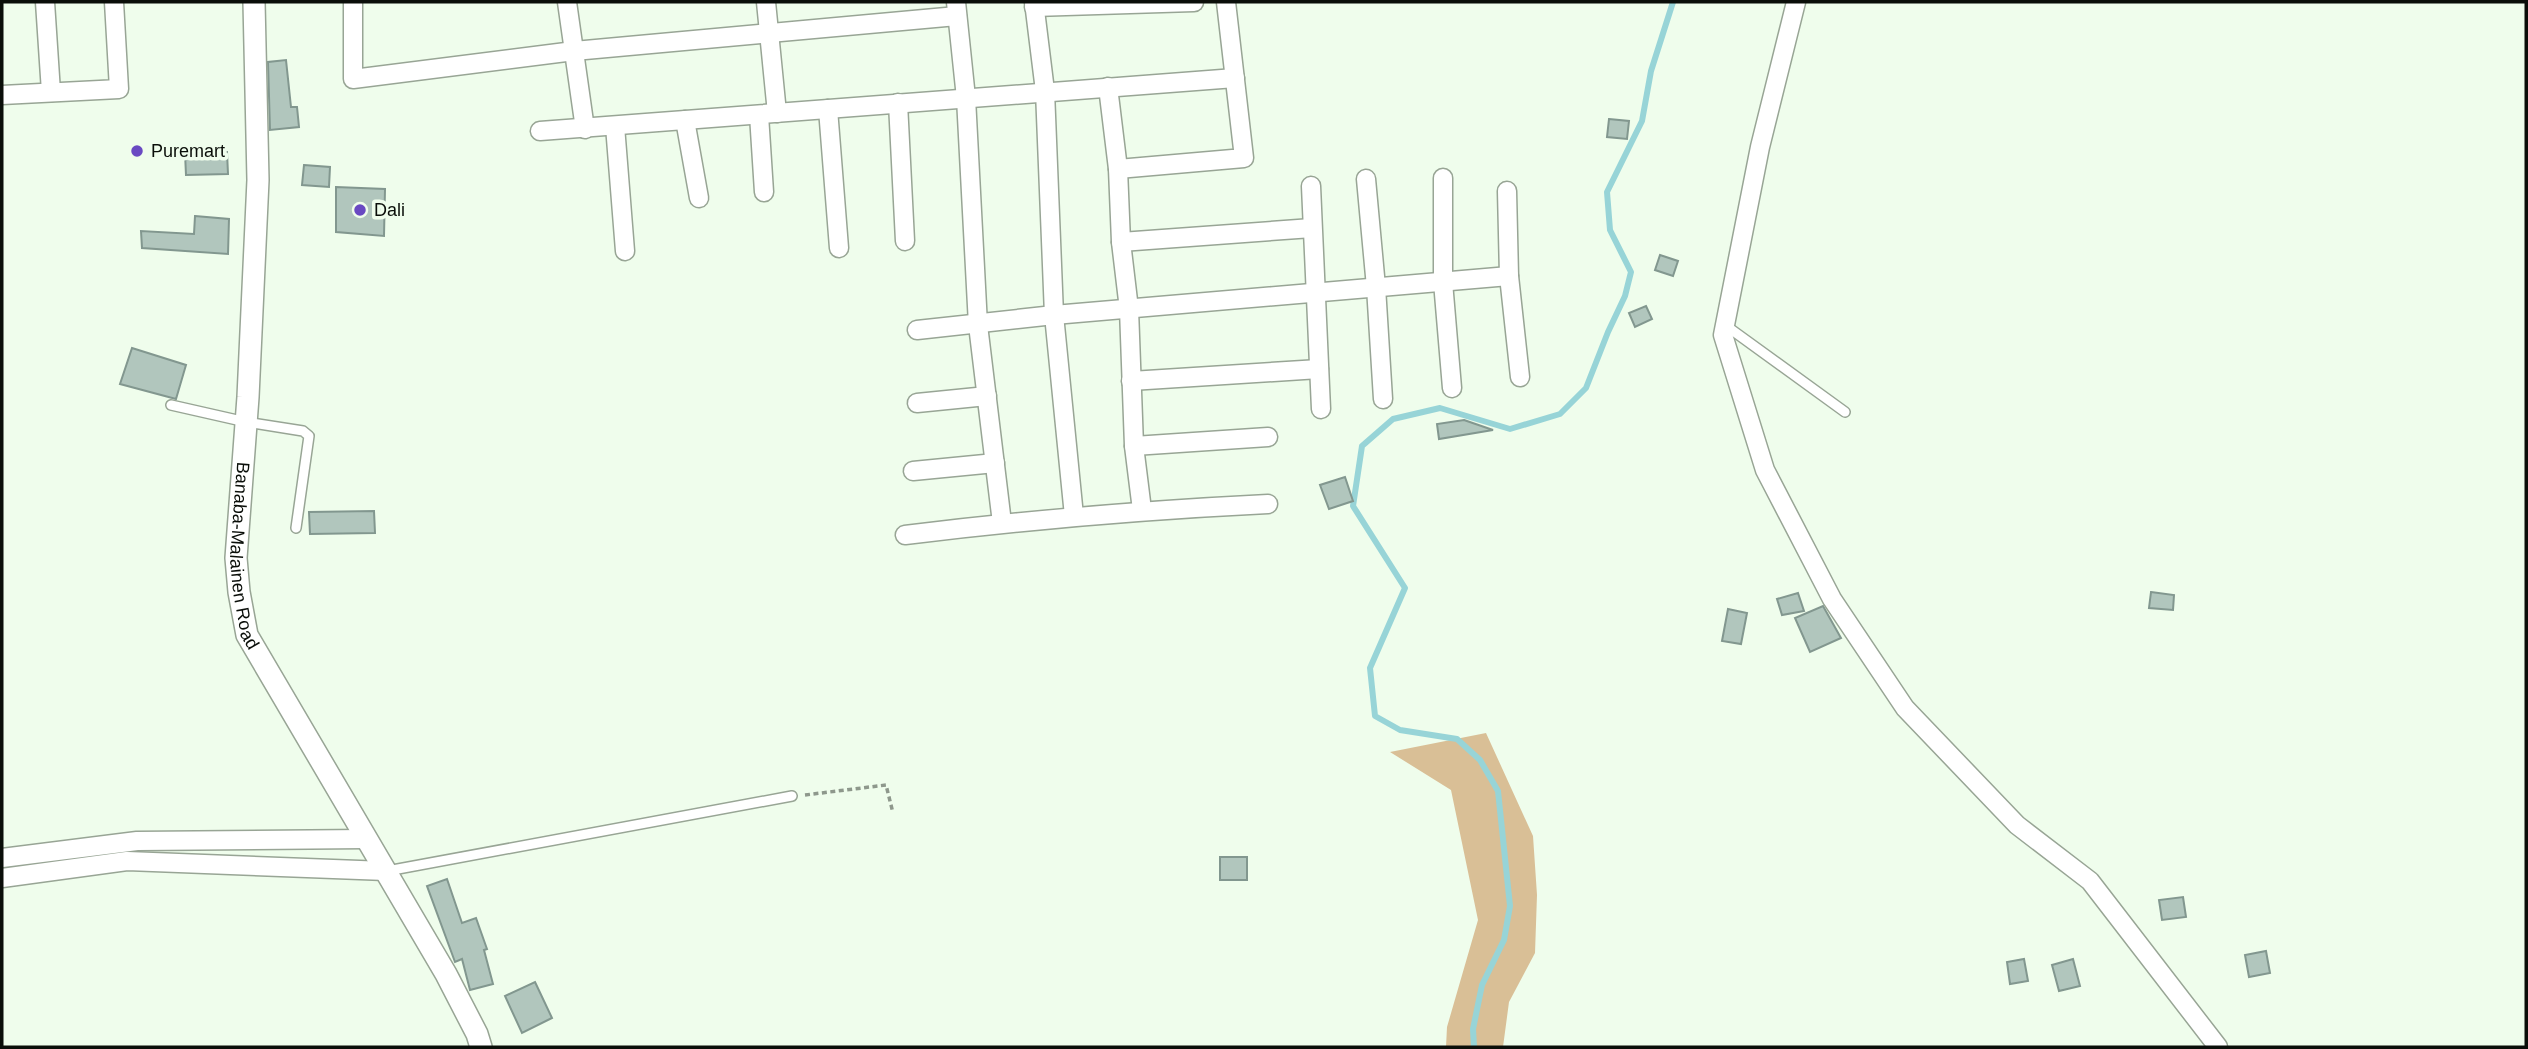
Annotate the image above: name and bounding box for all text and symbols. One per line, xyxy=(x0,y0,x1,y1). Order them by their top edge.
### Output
place label: Puremart xyxy=(151,141,225,161)
marker: Puremart xyxy=(129,143,145,159)
place label: Dali xyxy=(374,200,405,220)
marker: Dali xyxy=(352,202,368,218)
street label: Banaba-Malainen Road xyxy=(226,461,263,653)

